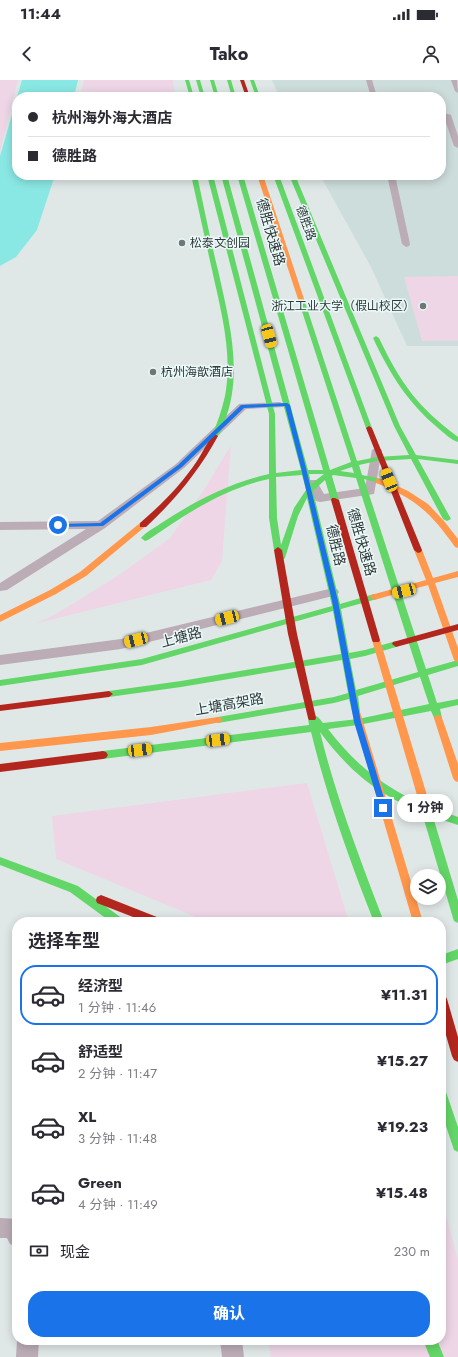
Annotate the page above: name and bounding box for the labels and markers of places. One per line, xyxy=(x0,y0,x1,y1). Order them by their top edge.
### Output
place label: 松泰文创园 xyxy=(190,234,250,252)
marker: 松泰文创园 xyxy=(177,238,187,248)
place label: 浙江工业大学（假山校区） xyxy=(271,297,415,315)
marker: 浙江工业大学（假山校区） xyxy=(418,301,428,311)
place label: 杭州海歆酒店 xyxy=(161,363,233,381)
marker: 杭州海歆酒店 xyxy=(148,367,158,377)

